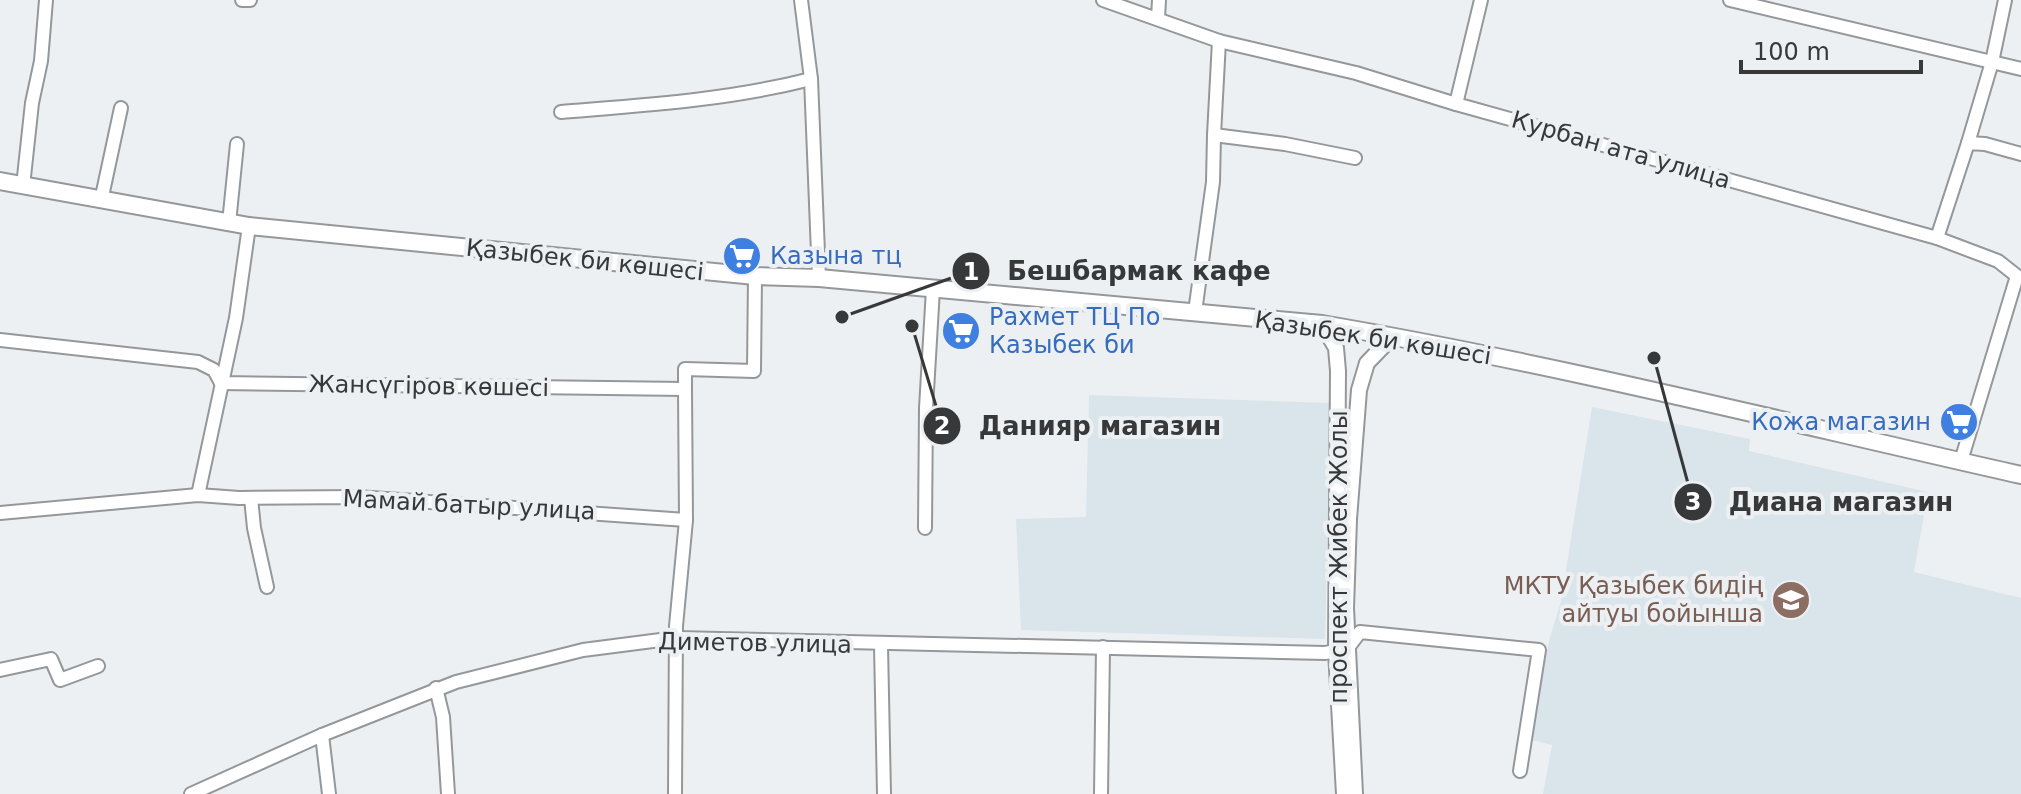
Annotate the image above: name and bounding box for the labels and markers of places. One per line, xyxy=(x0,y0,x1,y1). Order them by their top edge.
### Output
supermarket icon: Казына тц xyxy=(721,235,763,277)
place label: Казына тц xyxy=(770,242,902,270)
callout: Бешбармак кафе xyxy=(951,246,1286,296)
place label: Рахмет ТЦ По Казыбек би xyxy=(989,303,1161,359)
supermarket icon: Рахмет ТЦ По Казыбек би xyxy=(940,310,982,352)
callout: Данияр магазин xyxy=(922,401,1237,451)
supermarket icon: Кожа магазин xyxy=(1938,401,1980,443)
place label: Кожа магазин xyxy=(1751,408,1931,436)
callout: Диана магазин xyxy=(1673,477,1970,527)
place label: МКТУ Қазыбек бидің айтуы бойынша xyxy=(1504,572,1763,628)
school or university icon: МКТУ Қазыбек бидің айтуы бойынша xyxy=(1770,579,1812,621)

